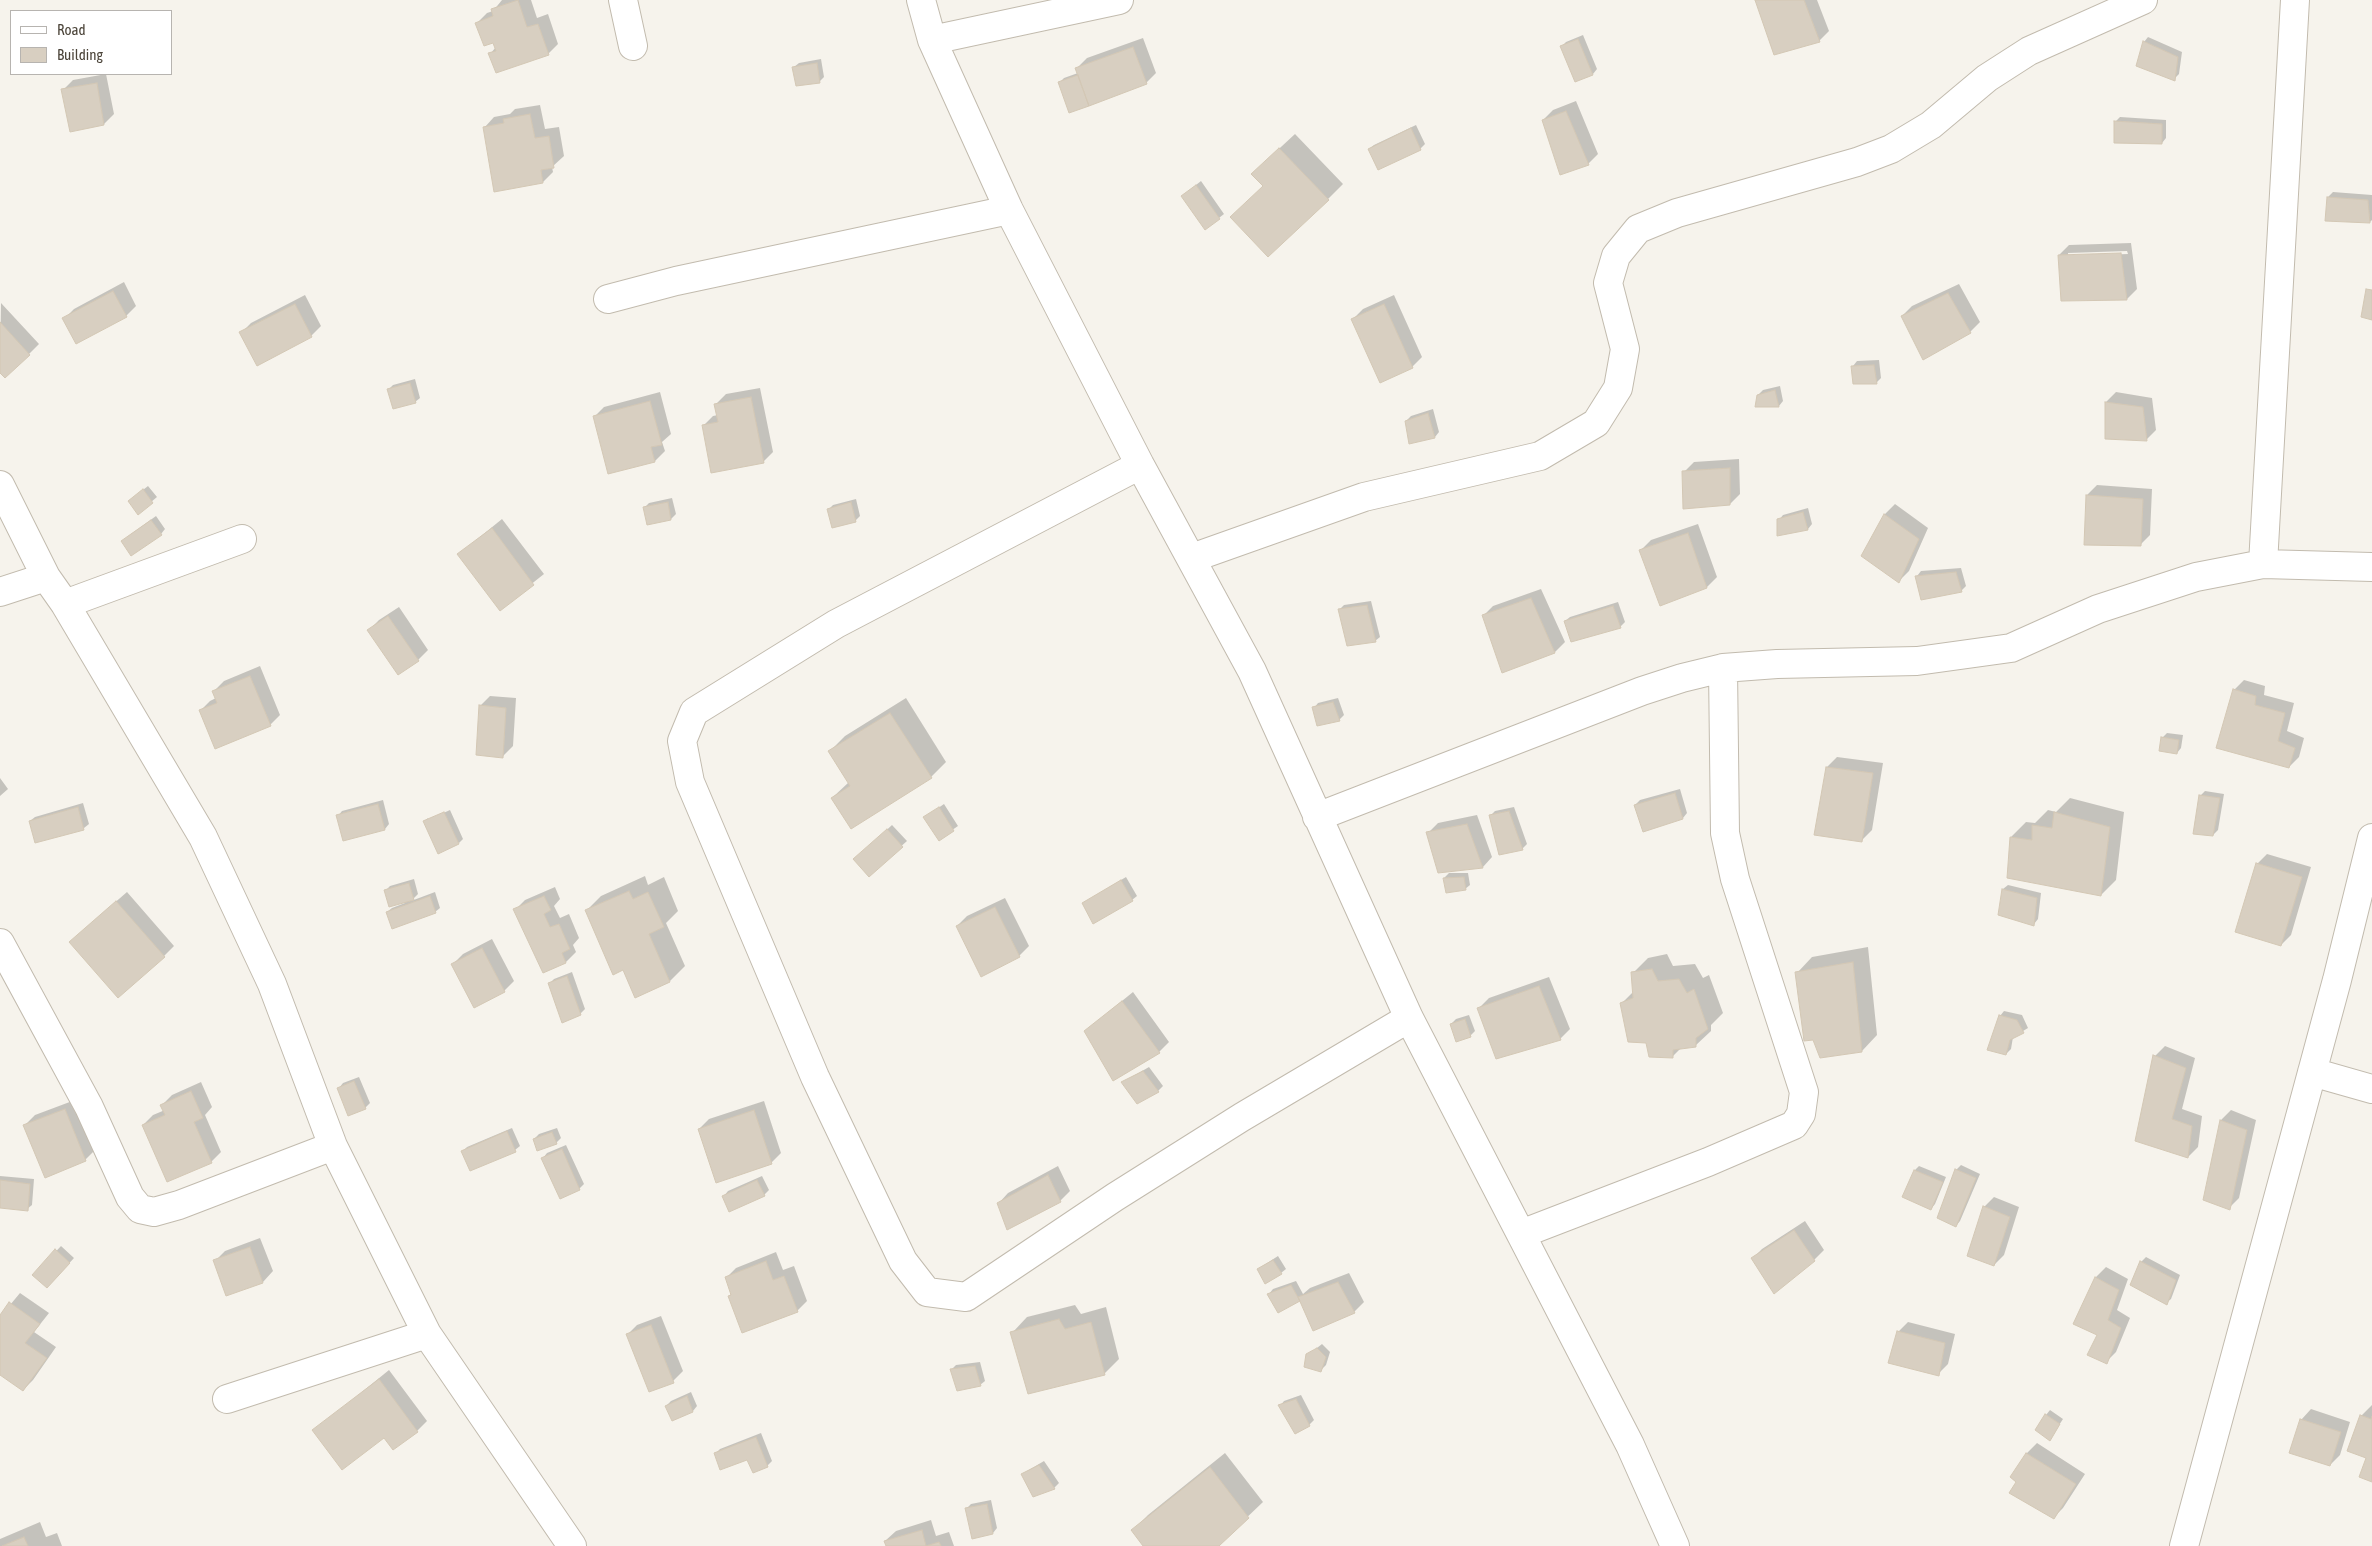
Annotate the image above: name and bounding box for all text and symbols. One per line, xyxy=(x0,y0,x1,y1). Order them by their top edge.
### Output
legend xyxy=(10,10,172,75)
text: Road xyxy=(57,21,86,38)
text: Building xyxy=(57,46,103,63)

